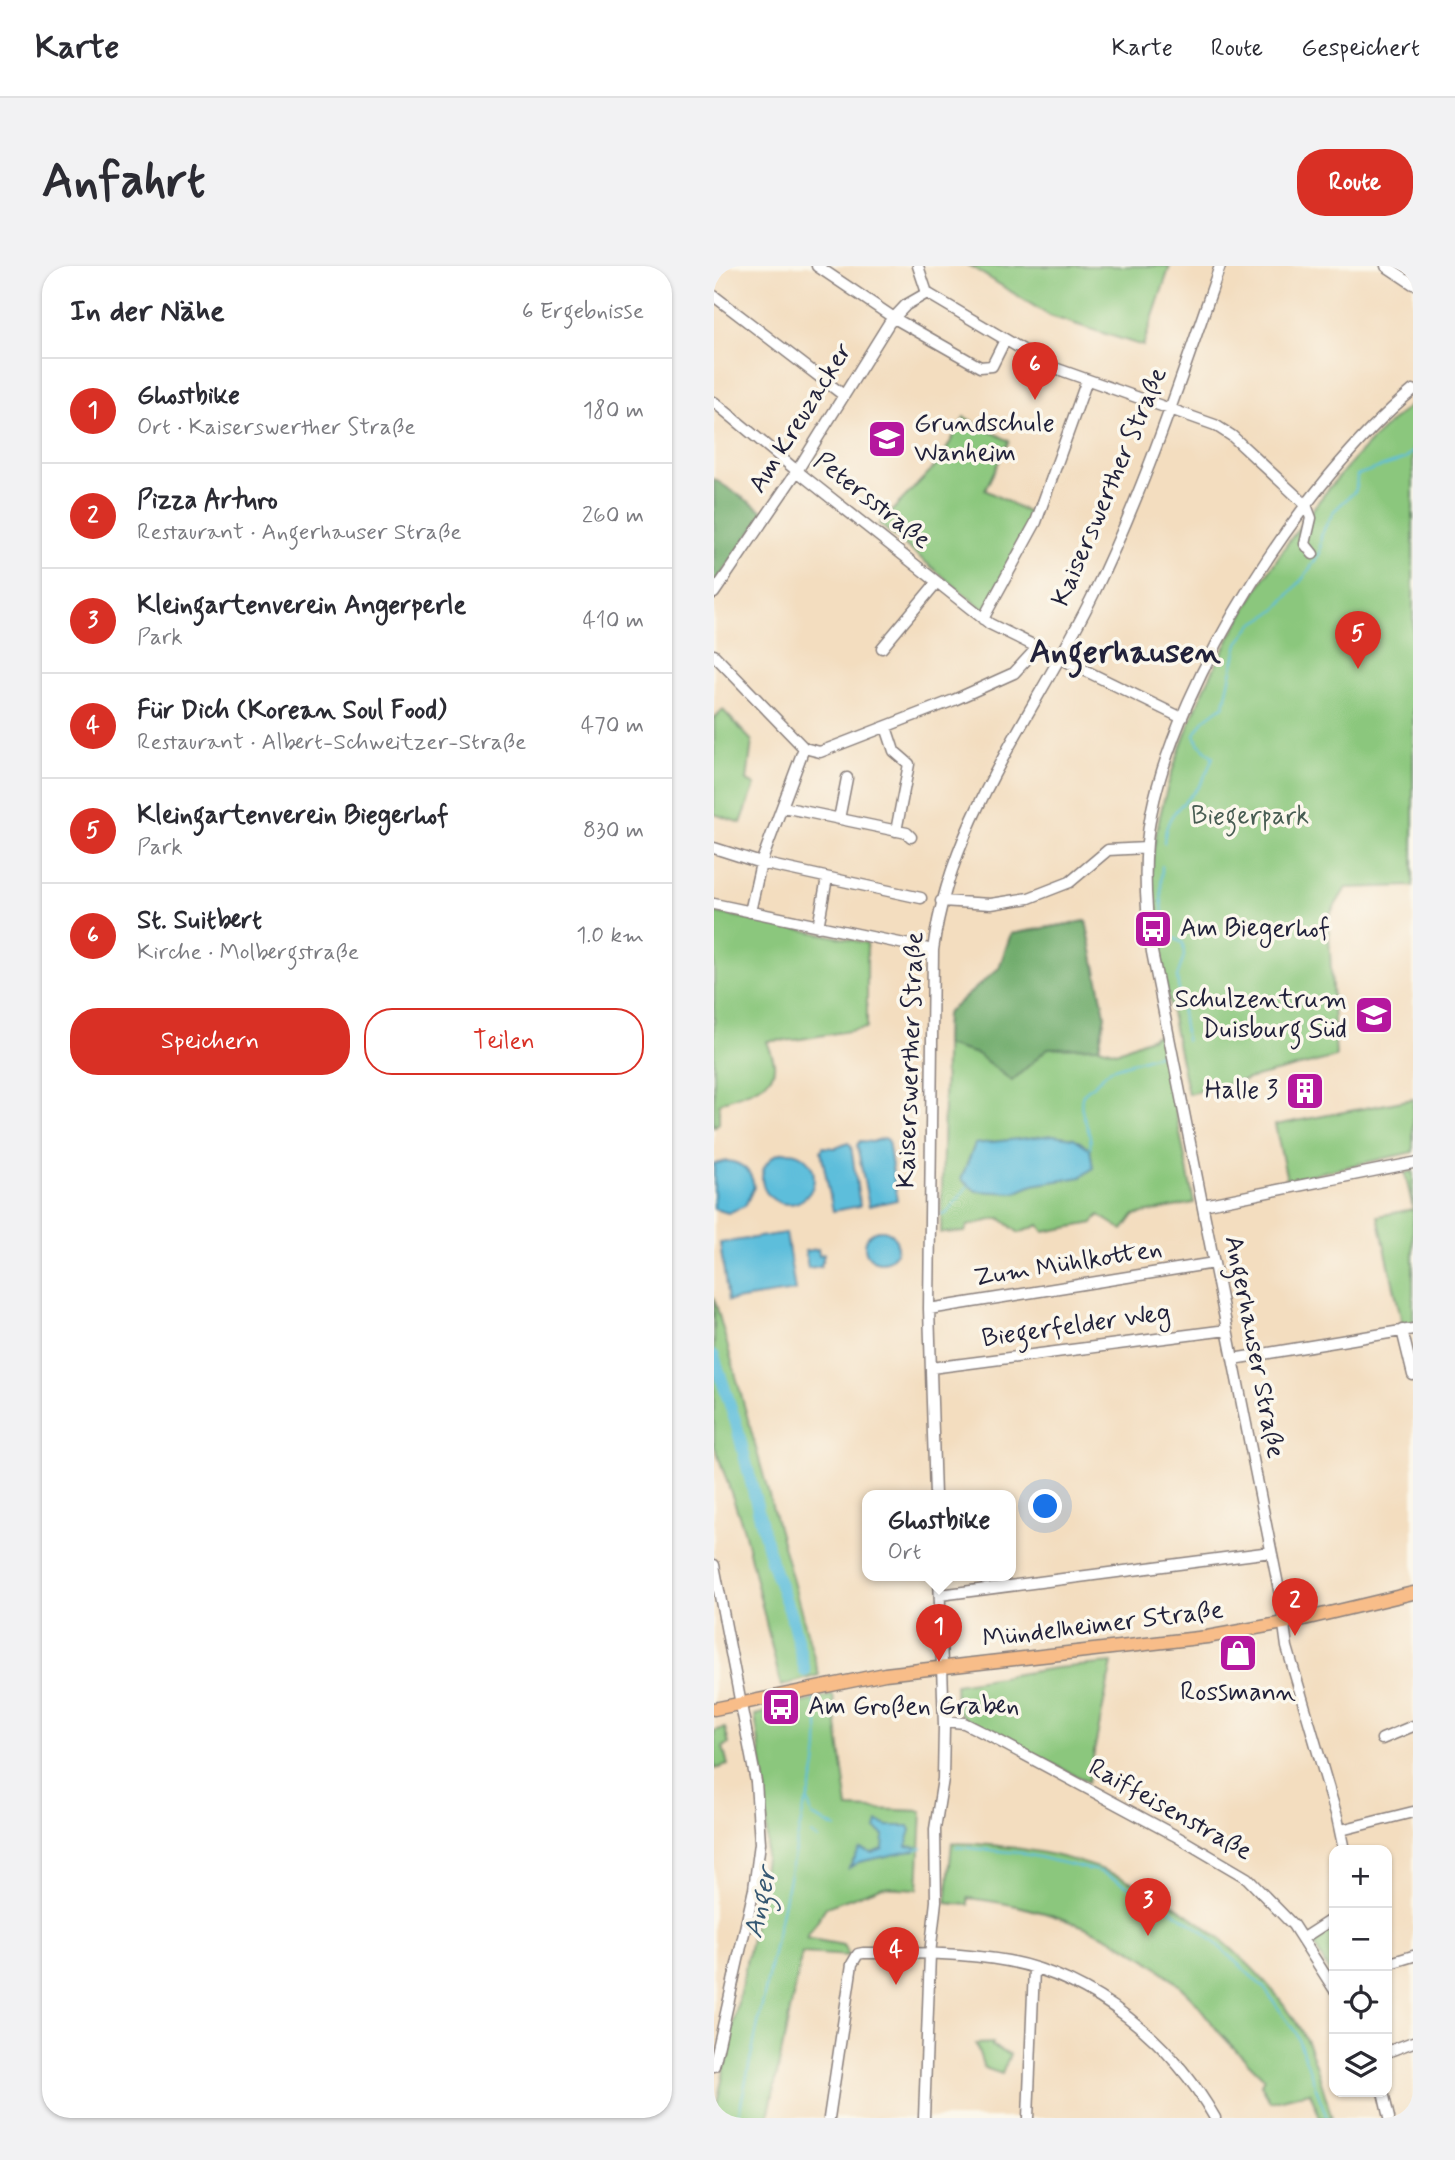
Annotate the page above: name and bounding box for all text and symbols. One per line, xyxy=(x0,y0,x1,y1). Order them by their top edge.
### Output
text: Karte xyxy=(35,26,119,70)
text: Karte xyxy=(1111,33,1173,64)
text: Route xyxy=(1211,33,1263,64)
text: Gespeichert xyxy=(1301,33,1420,64)
button: Route xyxy=(1297,149,1413,216)
text: Anfahrt xyxy=(42,150,205,215)
text: In der Nähe xyxy=(70,292,225,331)
text: 6 Ergebnisse xyxy=(522,297,644,327)
street label: Am Kreuzacker xyxy=(741,336,861,500)
pin: 6 xyxy=(1012,342,1058,400)
street label: Kaiserswerther Straße xyxy=(1044,362,1176,612)
text: Ghostbike xyxy=(137,379,240,413)
text: 1 xyxy=(88,396,98,426)
text: 180 m xyxy=(583,396,644,426)
place label: Grundschule Wanheim xyxy=(914,407,1055,471)
text: Ort · Kaiserswerther Straße xyxy=(137,413,416,443)
school or university icon: Grundschule Wanheim xyxy=(866,418,908,460)
street label: Petersstraße xyxy=(806,445,938,558)
text: Pizza Arturo xyxy=(137,484,278,518)
text: 2 xyxy=(87,501,99,531)
text: 260 m xyxy=(582,501,644,531)
text: Restaurant · Angerhauser Straße xyxy=(137,518,462,548)
text: Kleingartenverein Angerperle xyxy=(137,589,466,623)
text: 3 xyxy=(88,606,98,636)
text: 410 m xyxy=(582,606,644,636)
pin: 5 xyxy=(1335,611,1381,669)
text: Park xyxy=(137,623,183,653)
district label: Angerhausen xyxy=(1029,631,1221,679)
text: Für Dich (Korean Soul Food) xyxy=(137,694,446,728)
text: 4 xyxy=(86,711,100,741)
text: 470 m xyxy=(581,711,644,741)
text: Restaurant · Albert-Schweitzer-Straße xyxy=(137,728,526,758)
text: Kleingartenverein Biegerhof xyxy=(137,799,448,833)
park label: Biegerpark xyxy=(1191,800,1309,837)
text: 5 xyxy=(86,816,100,846)
text: 830 m xyxy=(583,816,644,846)
text: Park xyxy=(137,833,183,863)
text: St. Suitbert xyxy=(137,904,262,938)
bus stop icon: Am Biegerhof xyxy=(1132,908,1174,950)
place label: Am Biegerhof xyxy=(1180,912,1330,948)
text: 6 xyxy=(87,921,99,951)
text: 1.0 km xyxy=(576,921,644,951)
street label: Kaiserswerther Straße xyxy=(890,931,932,1189)
text: Kirche · Molbergstraße xyxy=(137,938,359,968)
place label: Schulzentrum Duisburg Süd xyxy=(1175,983,1347,1050)
school or university icon: Schulzentrum Duisburg Süd xyxy=(1353,994,1395,1036)
button: Speichern xyxy=(70,1008,350,1075)
button: Teilen xyxy=(364,1008,644,1075)
building icon: Halle 3 xyxy=(1284,1070,1326,1112)
place label: Halle 3 xyxy=(1205,1074,1278,1108)
street label: Zum Mühlkotten xyxy=(971,1232,1165,1296)
street label: Angerhauser Straße xyxy=(1213,1233,1292,1462)
street label: Biegerfelder Weg xyxy=(980,1296,1173,1359)
your location xyxy=(1028,1489,1062,1523)
popup xyxy=(862,1490,1016,1581)
text: Ghostbike xyxy=(887,1504,991,1538)
text: Ort xyxy=(887,1538,921,1568)
pin: 2 xyxy=(1272,1578,1318,1636)
street label: Mündelheimer Straße xyxy=(981,1593,1226,1657)
pin: 1 xyxy=(916,1604,962,1662)
shop icon: Rossmann xyxy=(1217,1632,1259,1674)
place label: Rossmann xyxy=(1180,1676,1296,1710)
bus stop icon: Am Großen Graben xyxy=(760,1686,802,1728)
place label: Am Großen Graben xyxy=(808,1690,1019,1724)
street label: Raiffeisenstraße xyxy=(1082,1751,1258,1869)
map controls xyxy=(1329,1845,1392,2097)
button: + xyxy=(1329,1845,1392,1908)
water label: Anger xyxy=(735,1860,790,1942)
pin: 3 xyxy=(1125,1878,1171,1936)
button: − xyxy=(1329,1908,1392,1971)
pin: 4 xyxy=(873,1927,919,1985)
button: locate xyxy=(1329,1971,1392,2034)
button: layers xyxy=(1329,2034,1392,2097)

